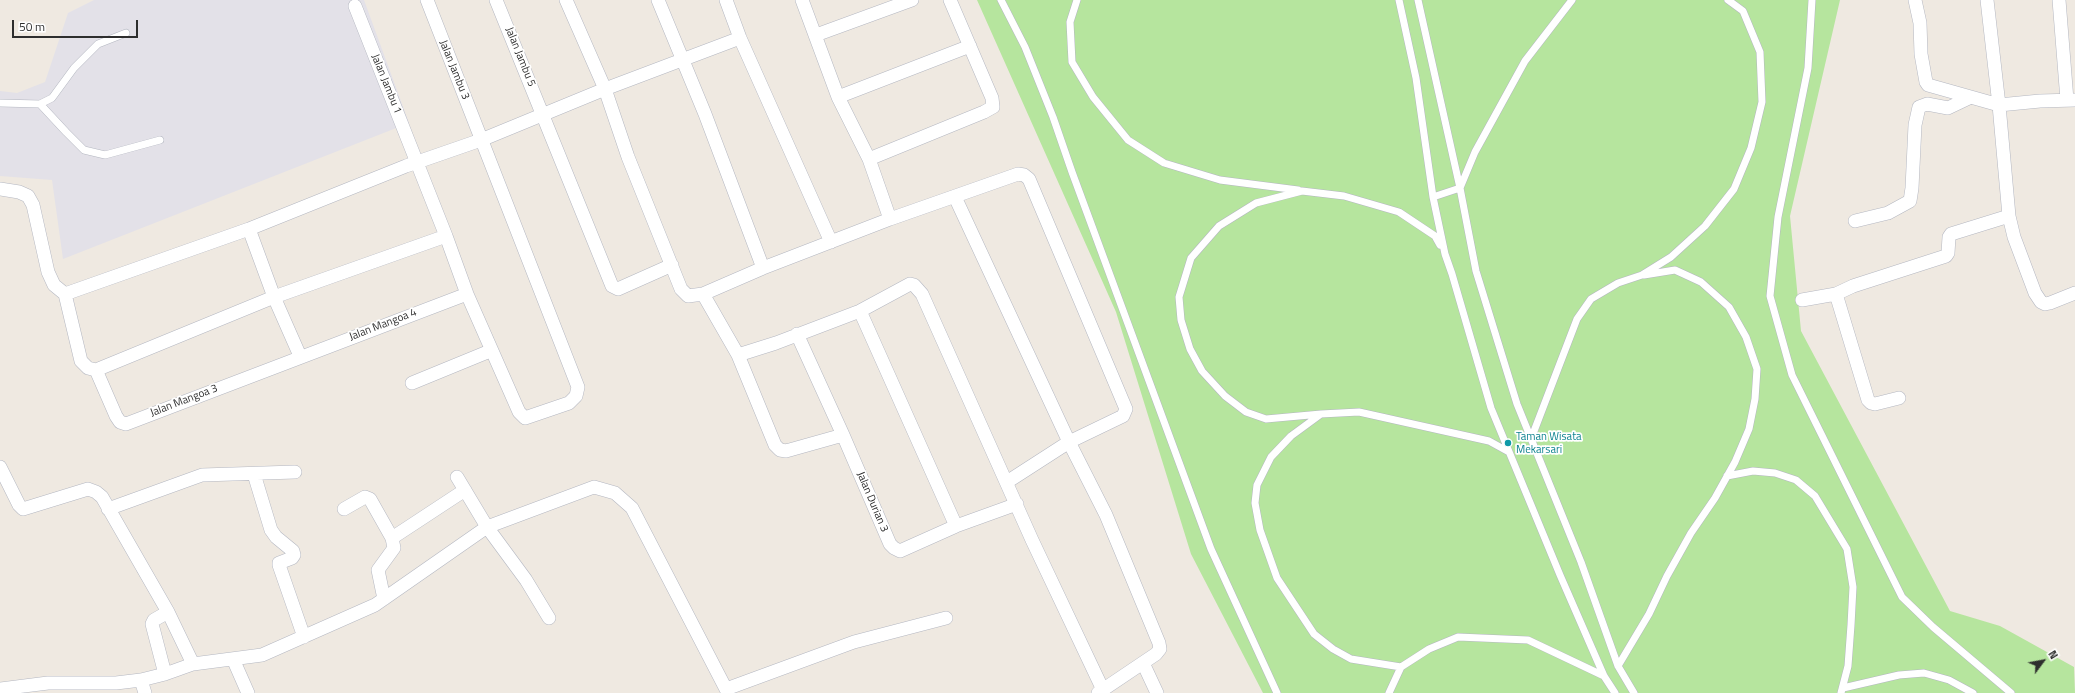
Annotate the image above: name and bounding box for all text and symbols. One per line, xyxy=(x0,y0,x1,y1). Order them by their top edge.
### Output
scale bar xyxy=(14,12,140,38)
text: 50 m xyxy=(19,17,45,36)
street label: Jalan Jambu 5 xyxy=(502,25,538,89)
street label: Jalan Jambu 3 xyxy=(436,38,472,102)
street label: Jalan Jambu 1 xyxy=(368,52,404,116)
street label: Jalan Mangoa 4 xyxy=(347,306,419,344)
street label: Jalan Mangoa 3 xyxy=(148,382,220,420)
place label: Taman Wisata Mekarsari xyxy=(1516,430,1582,456)
marker: Taman Wisata Mekarsari xyxy=(1503,438,1513,448)
street label: Jalan Durian 3 xyxy=(853,470,891,534)
north arrow xyxy=(2023,641,2063,681)
text: N xyxy=(2044,647,2062,662)

